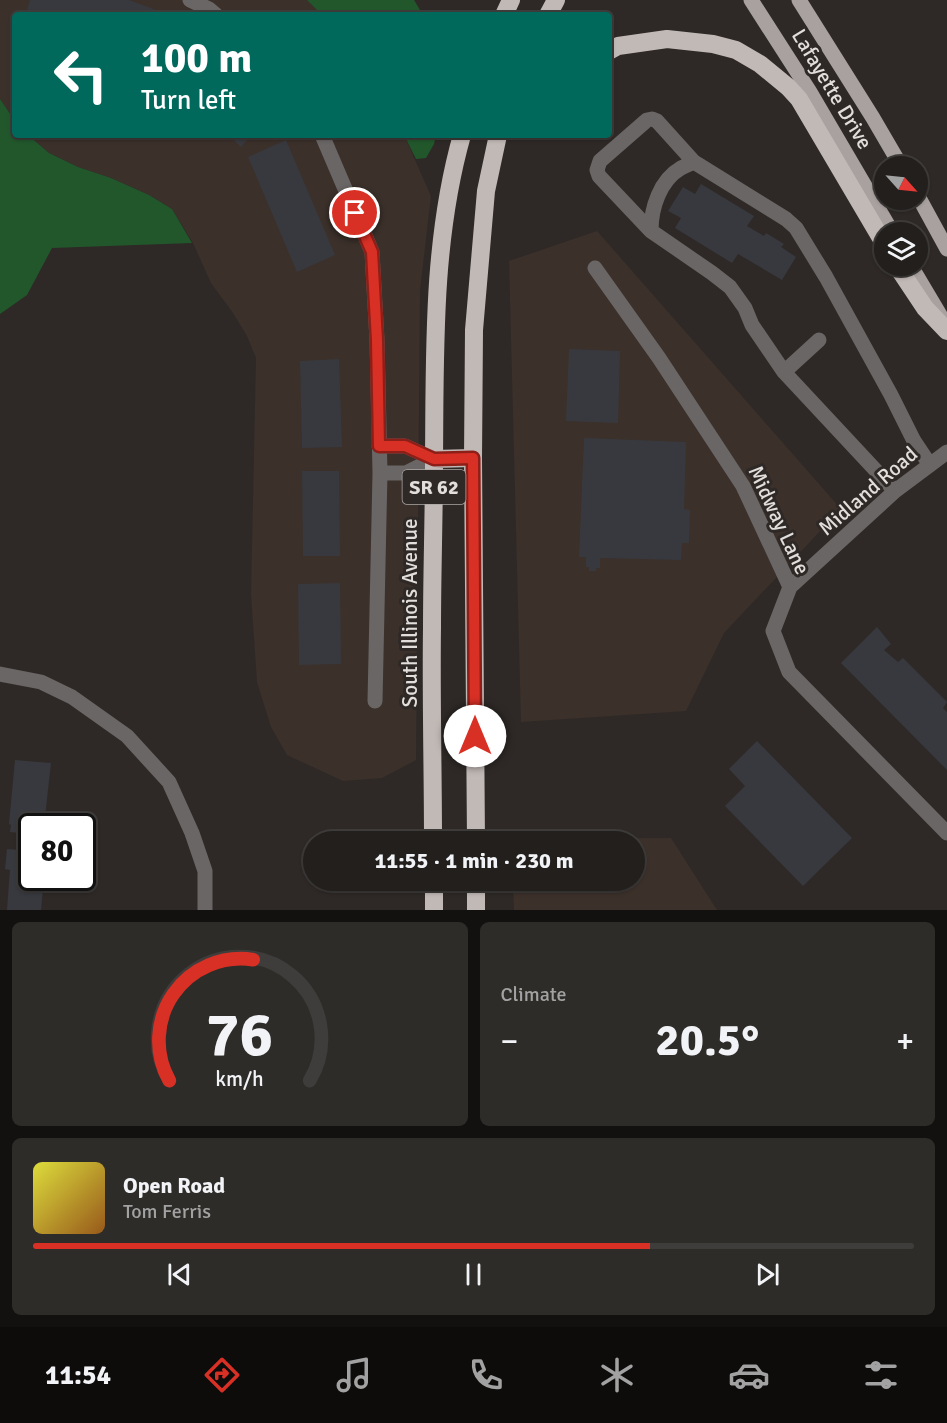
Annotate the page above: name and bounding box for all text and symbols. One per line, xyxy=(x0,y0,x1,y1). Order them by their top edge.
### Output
street label: Lafayette Drive xyxy=(786,24,878,154)
text: 100 m xyxy=(141,33,252,84)
icon: left xyxy=(42,36,120,114)
text: Turn left xyxy=(141,84,236,117)
north arrow xyxy=(874,156,928,210)
map controls xyxy=(874,156,928,276)
pin xyxy=(329,187,380,238)
icon: arrive xyxy=(338,196,371,229)
button: layers xyxy=(874,222,928,276)
street label: Midland Road xyxy=(813,441,923,541)
street label: Midway Lane xyxy=(743,462,815,578)
road number: SR 62 xyxy=(402,470,466,504)
street label: South Illinois Avenue xyxy=(397,519,423,707)
position arrow xyxy=(443,704,507,768)
speed limit sign: 80 xyxy=(18,813,96,891)
text: 11:55 · 1 min · 230 m xyxy=(374,847,574,874)
text: Climate xyxy=(501,982,566,1007)
text: 76 xyxy=(206,996,273,1073)
text: 20.5° xyxy=(655,1013,759,1068)
text: − xyxy=(501,1021,518,1062)
text: + xyxy=(896,1021,914,1062)
text: km/h xyxy=(215,1066,264,1092)
text: Open Road xyxy=(123,1172,225,1199)
text: Tom Ferris xyxy=(123,1199,211,1224)
icon: previous xyxy=(163,1258,196,1291)
icon: pause xyxy=(457,1258,490,1291)
icon: next xyxy=(751,1258,784,1291)
icon: directions xyxy=(201,1354,243,1396)
icon: music xyxy=(333,1354,375,1396)
icon: phone xyxy=(465,1354,507,1396)
icon: climate xyxy=(596,1354,638,1396)
icon: car xyxy=(728,1354,770,1396)
icon: filters xyxy=(860,1354,902,1396)
text: 11:54 xyxy=(45,1359,111,1392)

